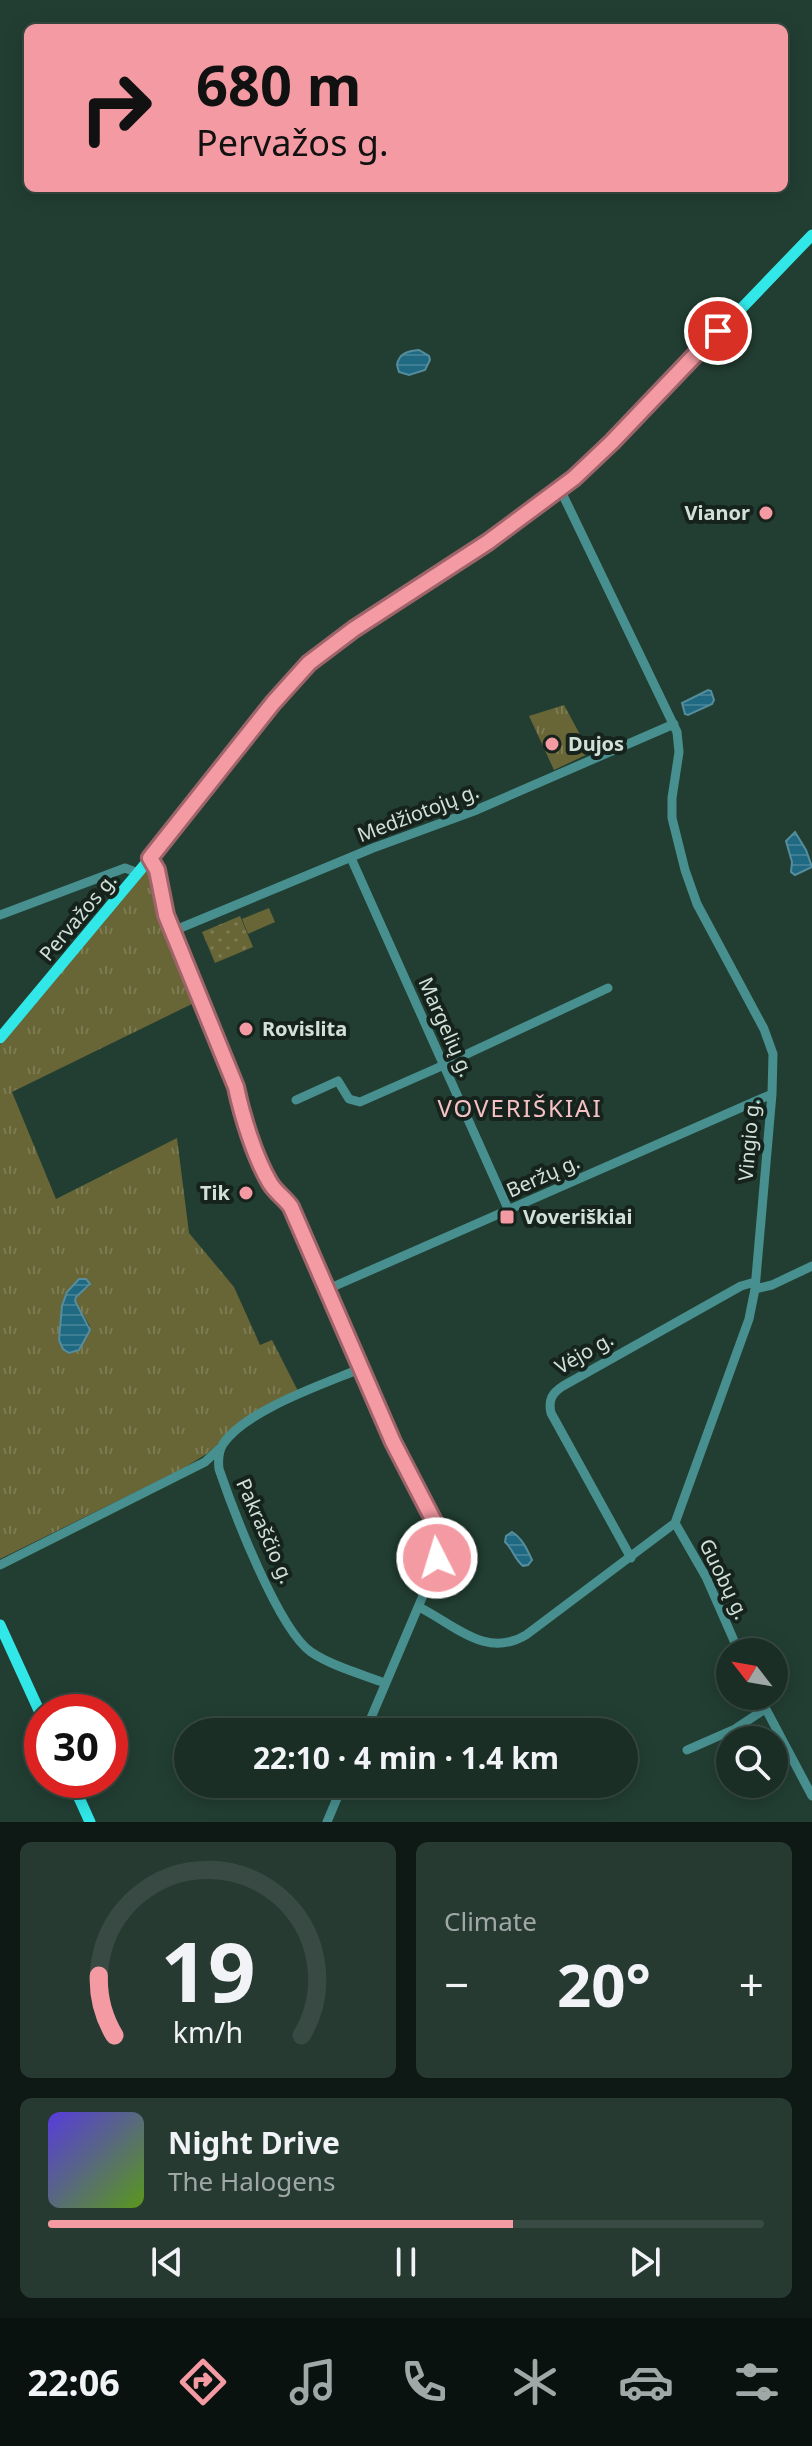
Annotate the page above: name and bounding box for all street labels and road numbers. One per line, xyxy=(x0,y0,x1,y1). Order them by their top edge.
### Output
street label: Medžiotojų g. xyxy=(353,777,482,848)
street label: Pervažos g. xyxy=(33,867,122,966)
street label: Margelių g. xyxy=(412,973,480,1081)
street label: Vingio g. xyxy=(731,1098,766,1182)
street label: Beržų g. xyxy=(502,1148,584,1204)
street label: Vėjo g. xyxy=(550,1325,618,1380)
street label: Pakraščio g. xyxy=(230,1474,301,1588)
street label: Guobų g. xyxy=(693,1534,756,1624)

